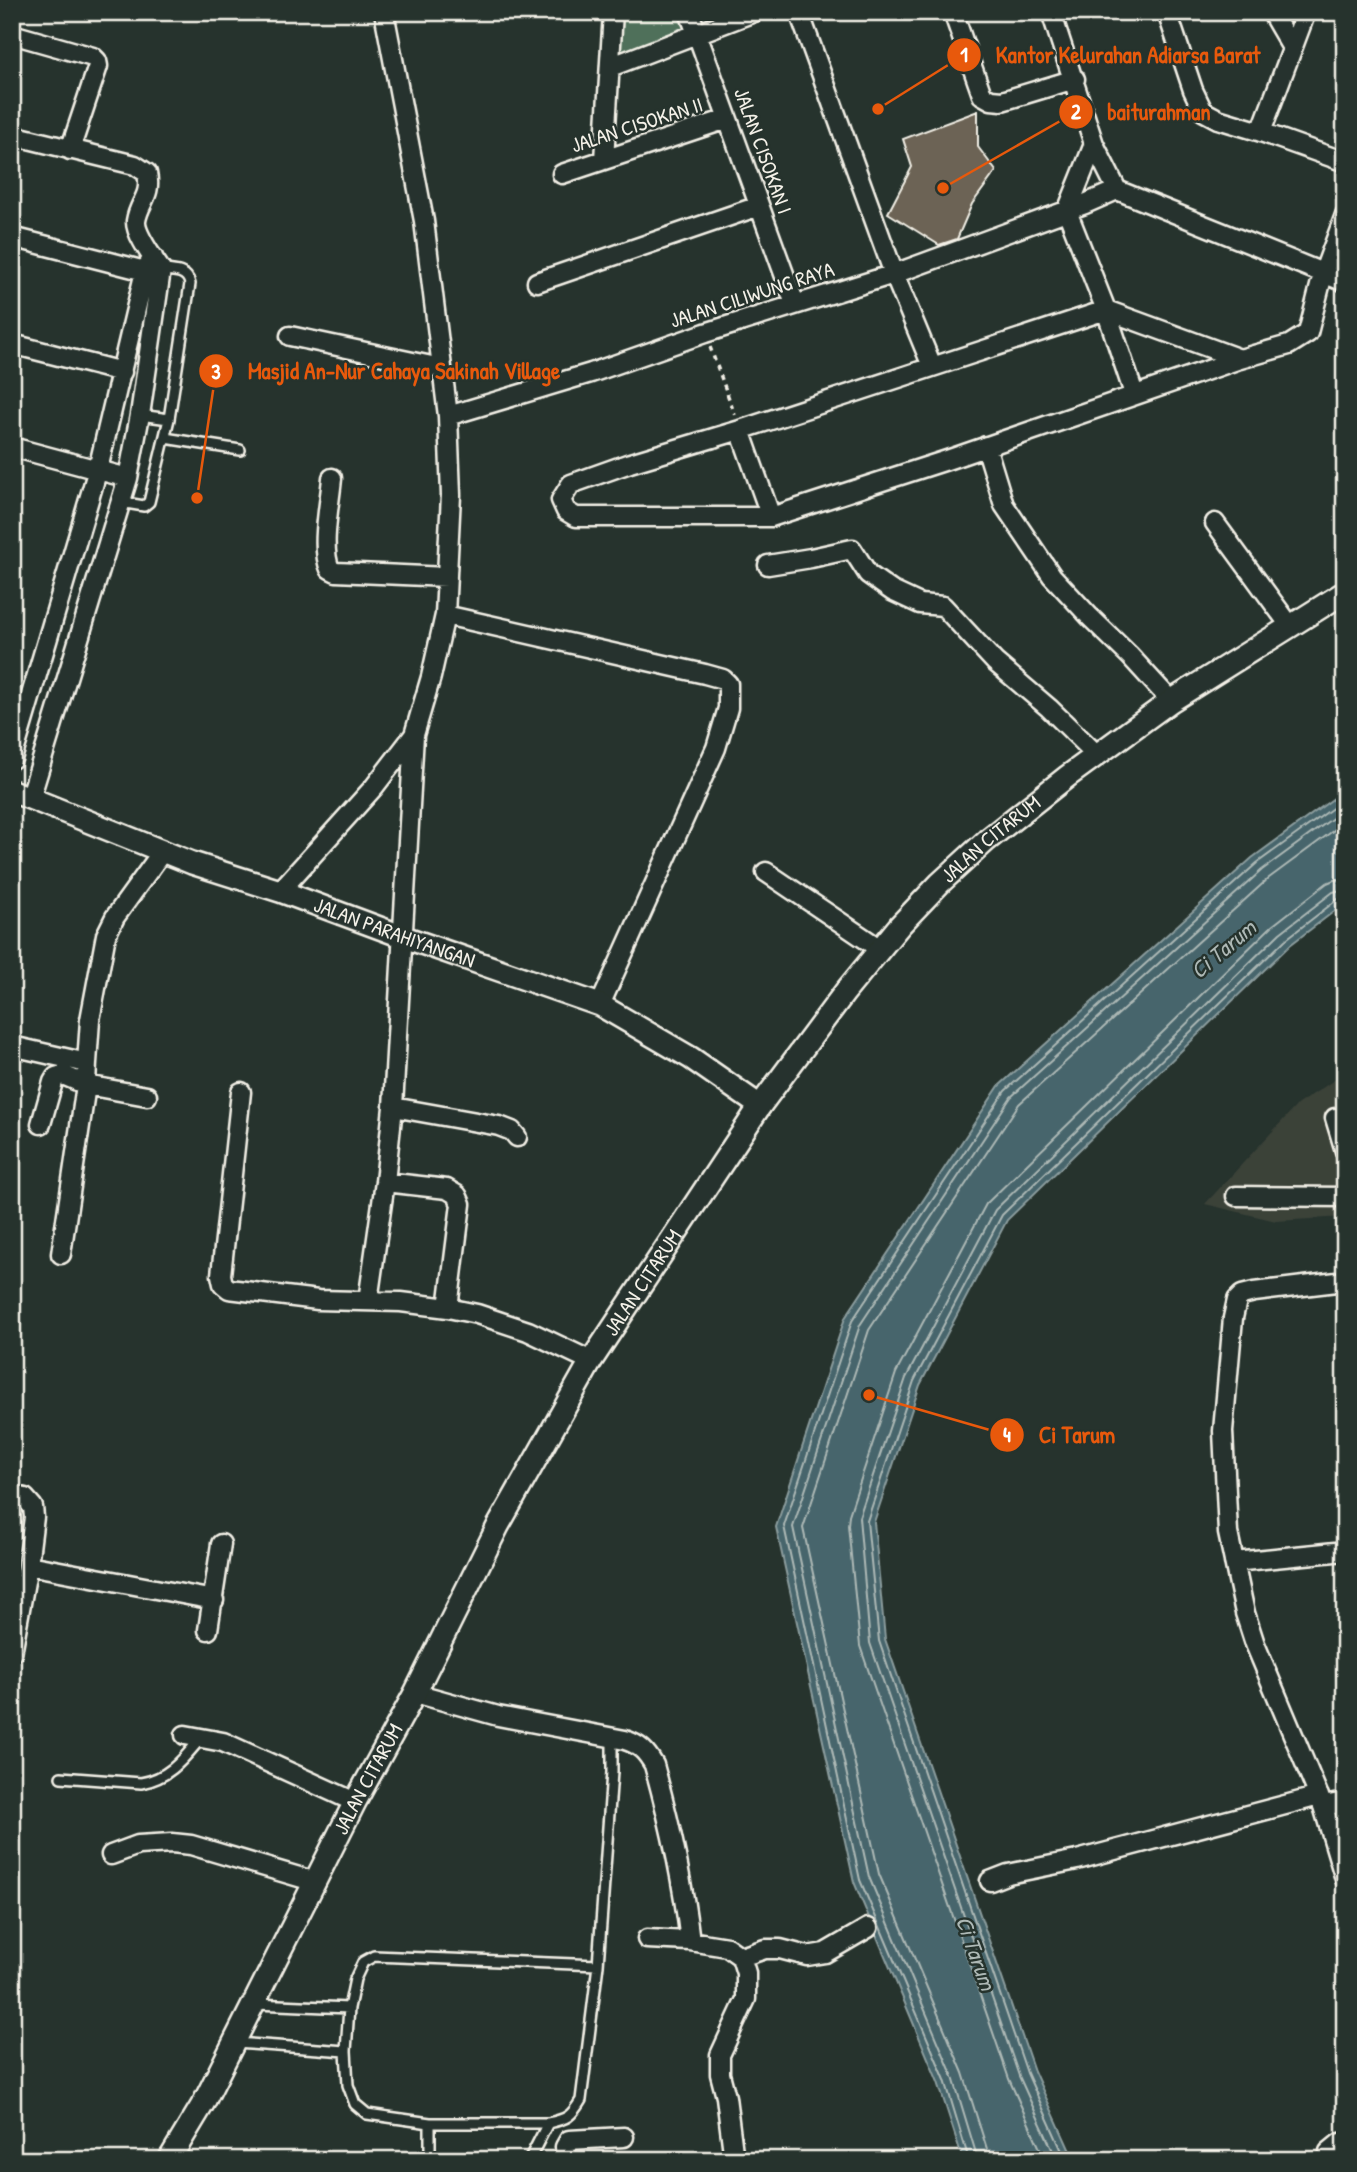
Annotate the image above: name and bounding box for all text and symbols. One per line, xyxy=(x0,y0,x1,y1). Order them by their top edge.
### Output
callout: Kantor Kelurahan Adiarsa Barat xyxy=(946,33,1274,77)
text: Kantor Kelurahan Adiarsa Barat xyxy=(996,39,1261,70)
text: 1 xyxy=(960,40,968,69)
street label: JALAN CISOKAN I xyxy=(727,84,800,218)
street label: JALAN CISOKAN II xyxy=(567,90,706,159)
callout: baiturahman xyxy=(1058,90,1224,134)
text: baiturahman xyxy=(1107,96,1211,127)
text: 2 xyxy=(1071,97,1081,126)
street label: JALAN CILIWUNG RAYA xyxy=(666,254,838,335)
callout: Masjid An-Nur Cahaya Sakinah Village xyxy=(199,349,574,393)
text: Masjid An-Nur Cahaya Sakinah Village xyxy=(248,355,561,387)
text: 3 xyxy=(211,357,221,386)
street label: JALAN CITARUM xyxy=(934,788,1046,889)
street label: JALAN PARAHIYANGAN xyxy=(310,890,479,975)
water label: Ci Tarum xyxy=(1183,911,1263,985)
street label: JALAN CITARUM xyxy=(597,1223,688,1341)
callout: Ci Tarum xyxy=(990,1413,1129,1457)
text: Ci Tarum xyxy=(1039,1419,1116,1450)
text: 4 xyxy=(1003,1420,1011,1449)
street label: JALAN CITARUM xyxy=(326,1718,409,1839)
water label: Ci Tarum xyxy=(949,1912,1005,1995)

